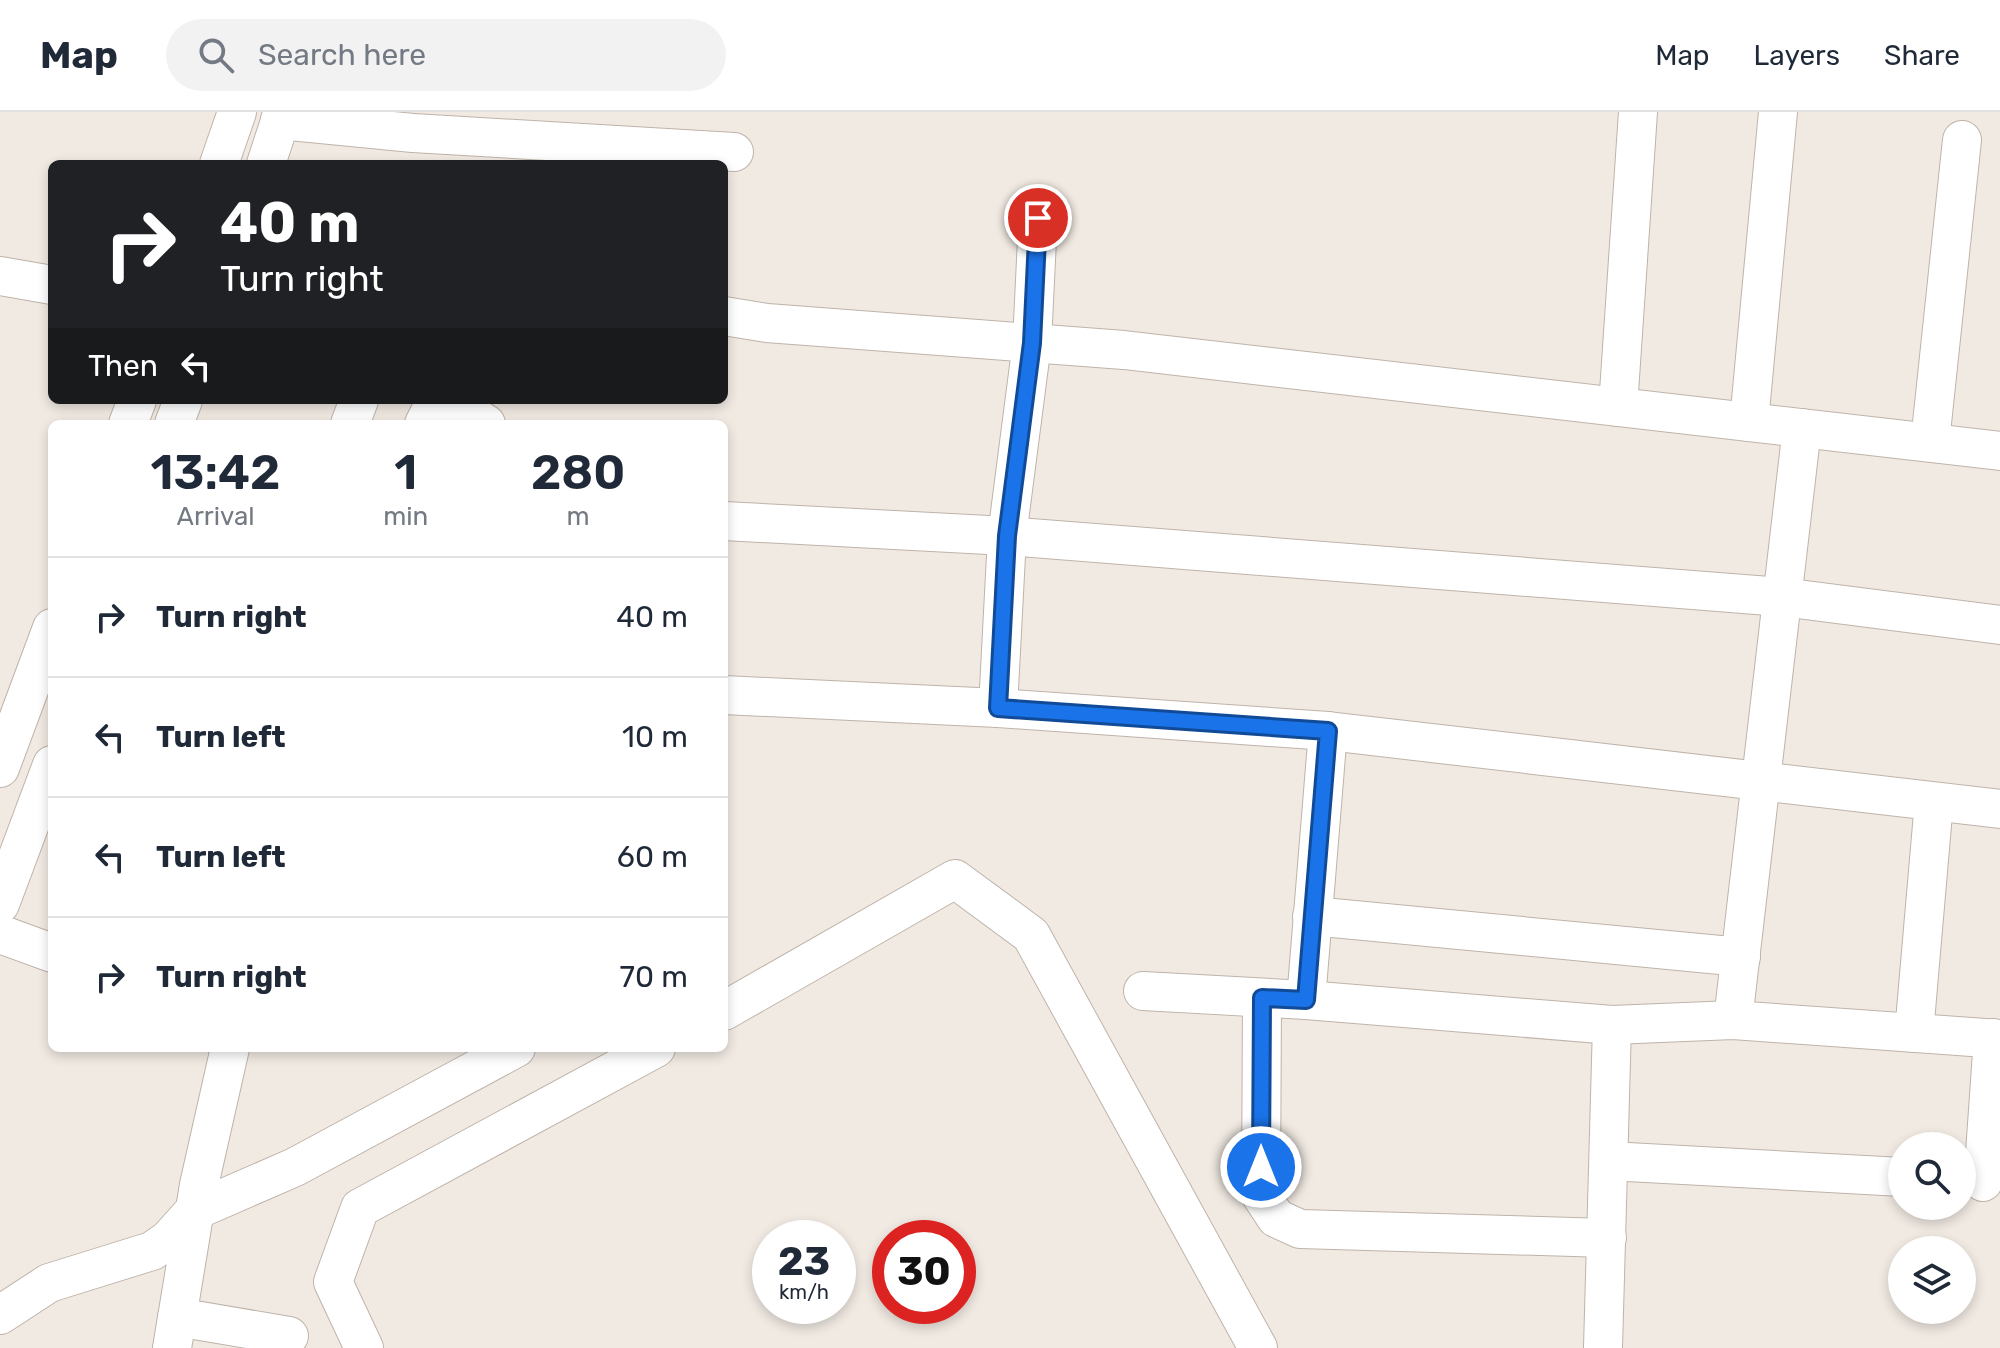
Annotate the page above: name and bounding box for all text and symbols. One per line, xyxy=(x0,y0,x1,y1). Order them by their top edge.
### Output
search box xyxy=(166,19,726,91)
text: Map xyxy=(40,32,118,78)
icon: search xyxy=(194,33,238,77)
text: Search here xyxy=(258,37,426,73)
text: Map xyxy=(1655,39,1710,72)
text: Layers xyxy=(1754,39,1840,72)
text: Share xyxy=(1884,39,1960,72)
pin xyxy=(1004,184,1072,252)
text: 40 m xyxy=(220,190,360,256)
icon: right xyxy=(88,192,192,296)
icon: arrive xyxy=(1016,196,1060,240)
text: Turn right xyxy=(220,257,384,300)
icon: left xyxy=(174,344,218,388)
text: Then xyxy=(88,348,158,384)
text: 13:42 xyxy=(151,444,281,501)
text: 1 xyxy=(394,444,417,501)
text: 280 xyxy=(531,444,625,501)
text: Arrival xyxy=(177,501,255,532)
text: min xyxy=(383,501,428,532)
text: m xyxy=(567,501,590,532)
icon: right xyxy=(88,595,132,639)
text: Turn right xyxy=(156,599,307,635)
text: 40 m xyxy=(616,599,688,635)
icon: left xyxy=(88,715,132,759)
text: Turn left xyxy=(156,719,286,755)
text: 10 m xyxy=(622,719,688,755)
icon: left xyxy=(88,835,132,879)
text: Turn left xyxy=(156,839,286,875)
text: 60 m xyxy=(617,839,688,875)
icon: right xyxy=(88,955,132,999)
text: Turn right xyxy=(156,959,307,995)
text: 70 m xyxy=(620,959,688,995)
position arrow xyxy=(1219,1125,1303,1209)
map controls xyxy=(1888,1132,1976,1324)
button: search xyxy=(1888,1132,1976,1220)
speed limit sign: 30 xyxy=(872,1220,976,1324)
button: layers xyxy=(1888,1236,1976,1324)
text: 23 xyxy=(778,1238,830,1285)
text: km/h xyxy=(779,1280,829,1304)

